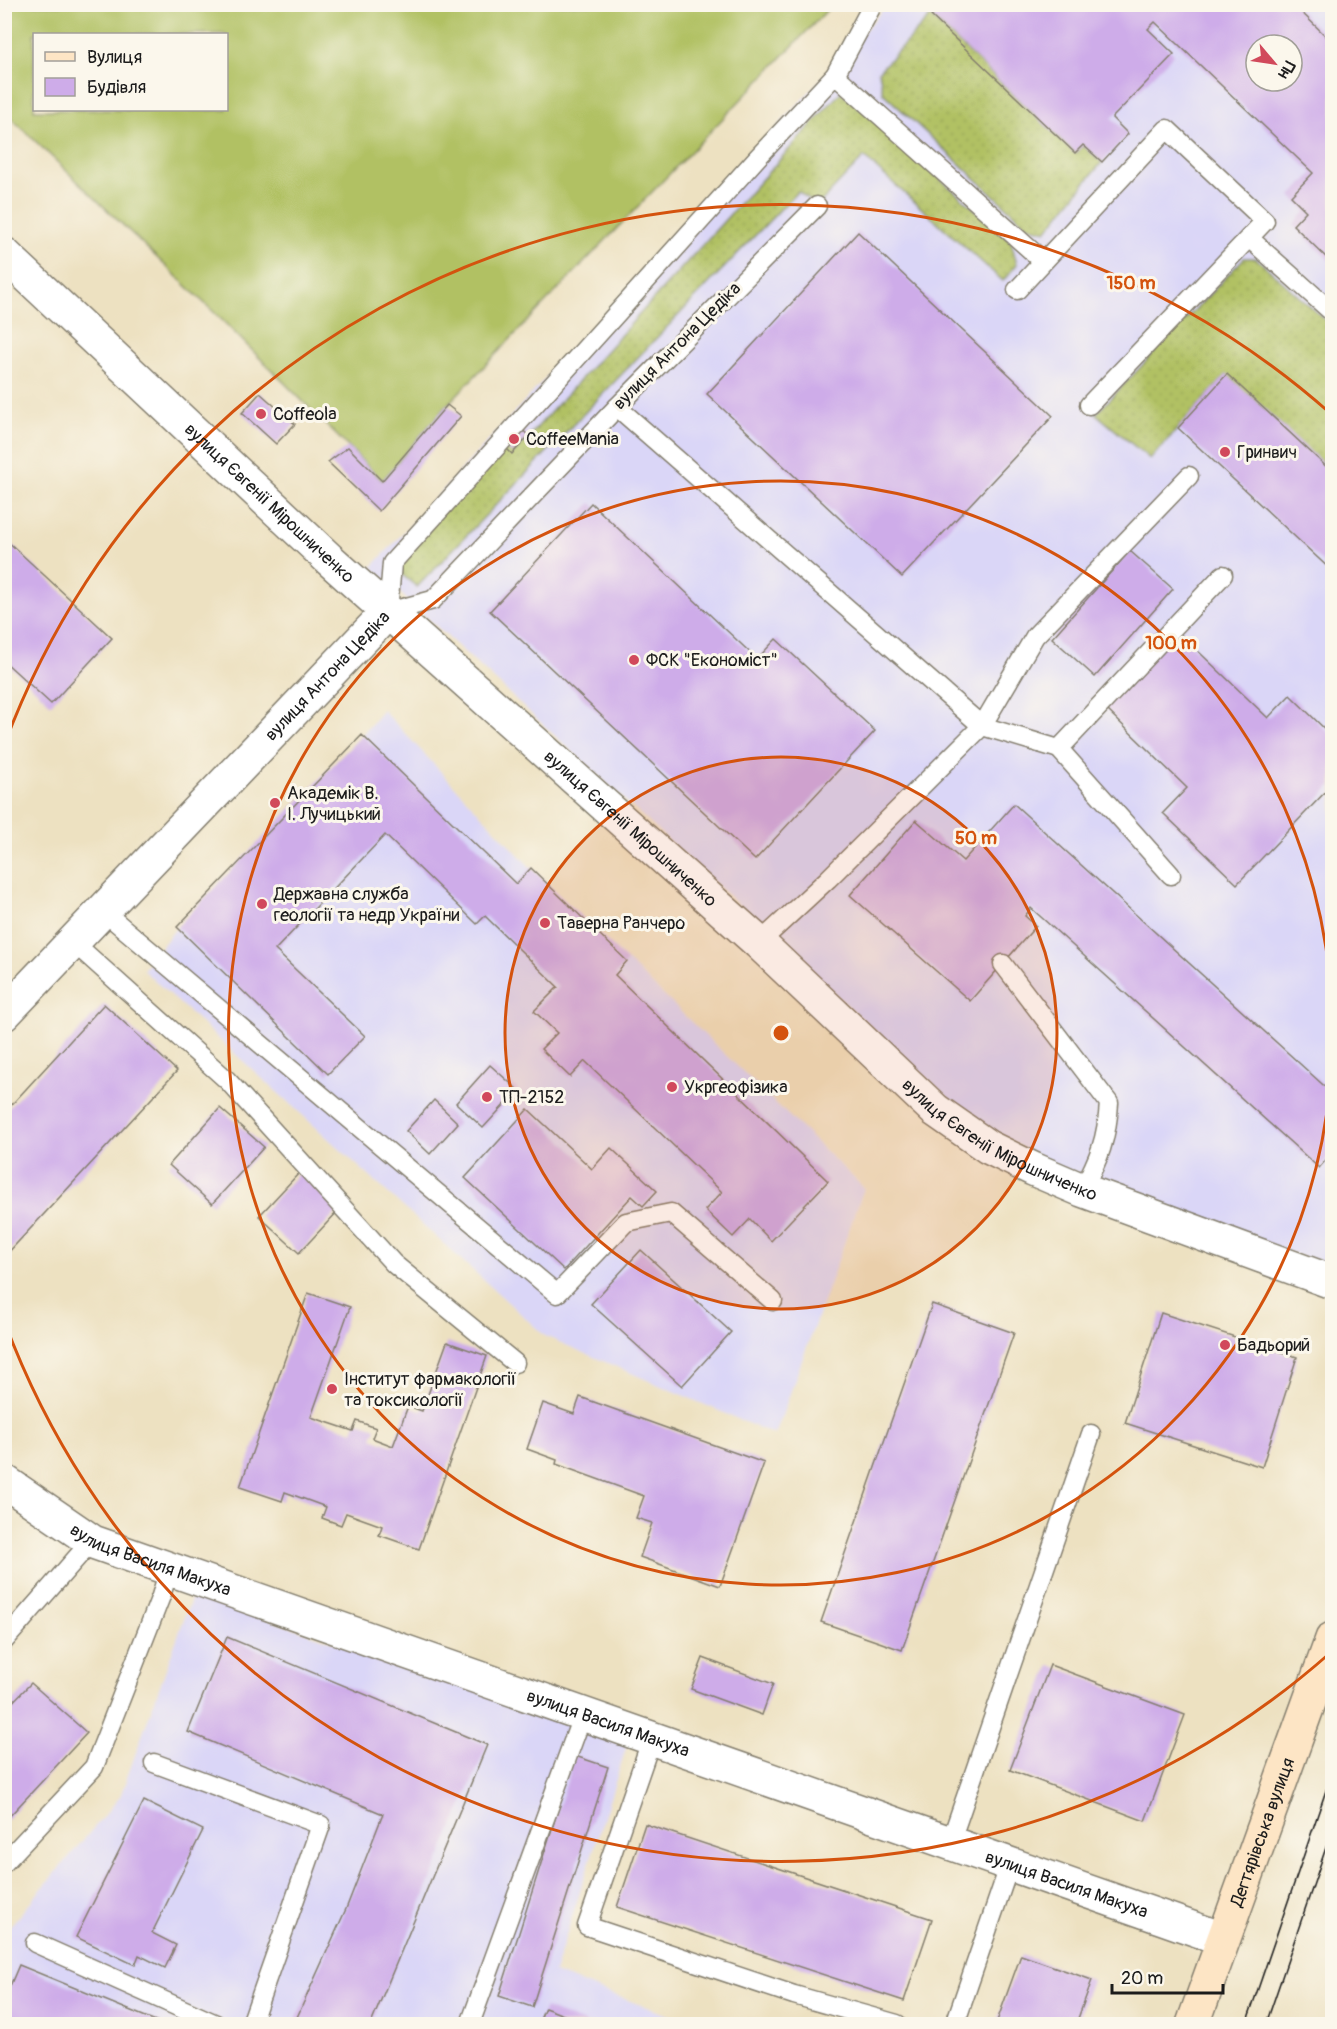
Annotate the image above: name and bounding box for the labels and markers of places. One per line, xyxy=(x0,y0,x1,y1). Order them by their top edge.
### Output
place label: Coffeola xyxy=(273,403,337,426)
marker: Coffeola xyxy=(254,407,268,421)
place label: CoffeeMania xyxy=(526,428,619,451)
marker: CoffeeMania xyxy=(507,432,521,446)
place label: Гринвич xyxy=(1237,441,1297,464)
marker: Гринвич xyxy=(1218,445,1232,459)
place label: ФСК "Економіст" xyxy=(646,649,778,672)
marker: ФСК "Економіст" xyxy=(627,653,641,667)
place label: Академік В. І. Лучицький xyxy=(287,782,381,826)
marker: Академік В. І. Лучицький xyxy=(268,796,282,810)
place label: Державна служба геології та недр України xyxy=(273,883,460,927)
marker: Державна служба геології та недр України xyxy=(255,897,269,911)
place label: Таверна Ранчеро xyxy=(557,912,686,935)
marker: Таверна Ранчеро xyxy=(538,916,552,930)
centre of rings xyxy=(771,1023,791,1043)
place label: Укргеофізика xyxy=(684,1076,788,1099)
marker: Укргеофізика xyxy=(665,1080,679,1094)
place label: ТП-2152 xyxy=(499,1086,564,1109)
marker: ТП-2152 xyxy=(480,1090,494,1104)
place label: Бадьорий xyxy=(1237,1334,1310,1357)
marker: Бадьорий xyxy=(1218,1338,1232,1352)
place label: Інститут фармакології та токсикології xyxy=(344,1368,517,1412)
marker: Інститут фармакології та токсикології xyxy=(325,1382,339,1396)

